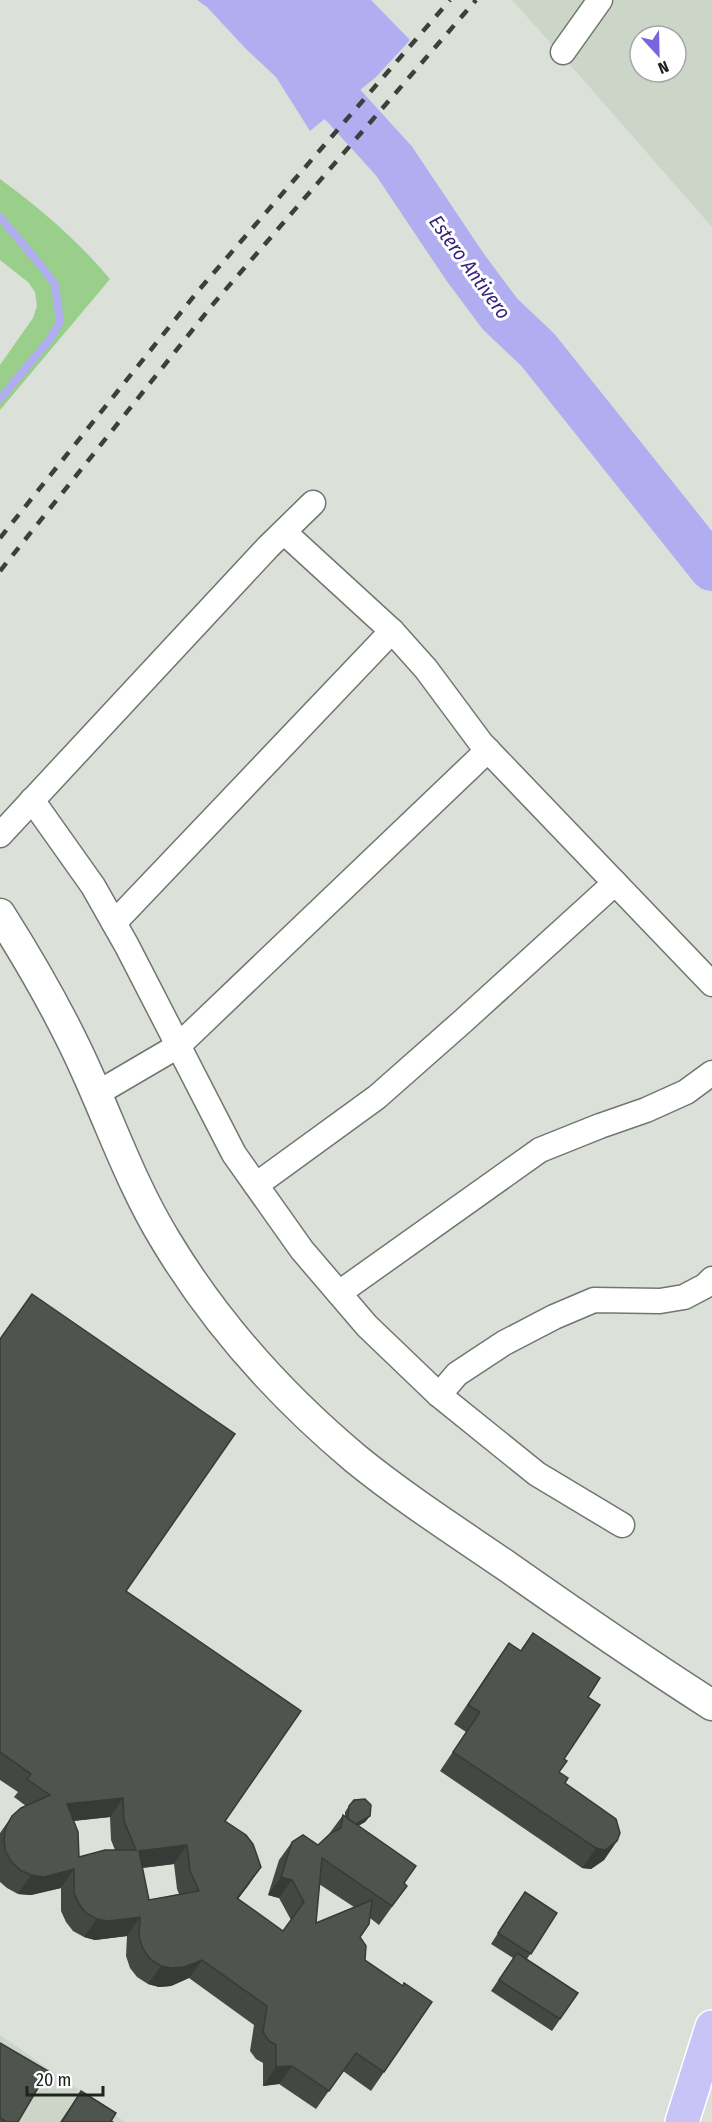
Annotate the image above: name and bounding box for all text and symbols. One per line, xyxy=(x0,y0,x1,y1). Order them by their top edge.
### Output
north arrow xyxy=(628,24,688,84)
text: N xyxy=(655,57,671,78)
water label: Estero Antivero xyxy=(424,210,516,324)
scale bar xyxy=(27,2059,104,2097)
text: 20 m xyxy=(36,2069,71,2091)

